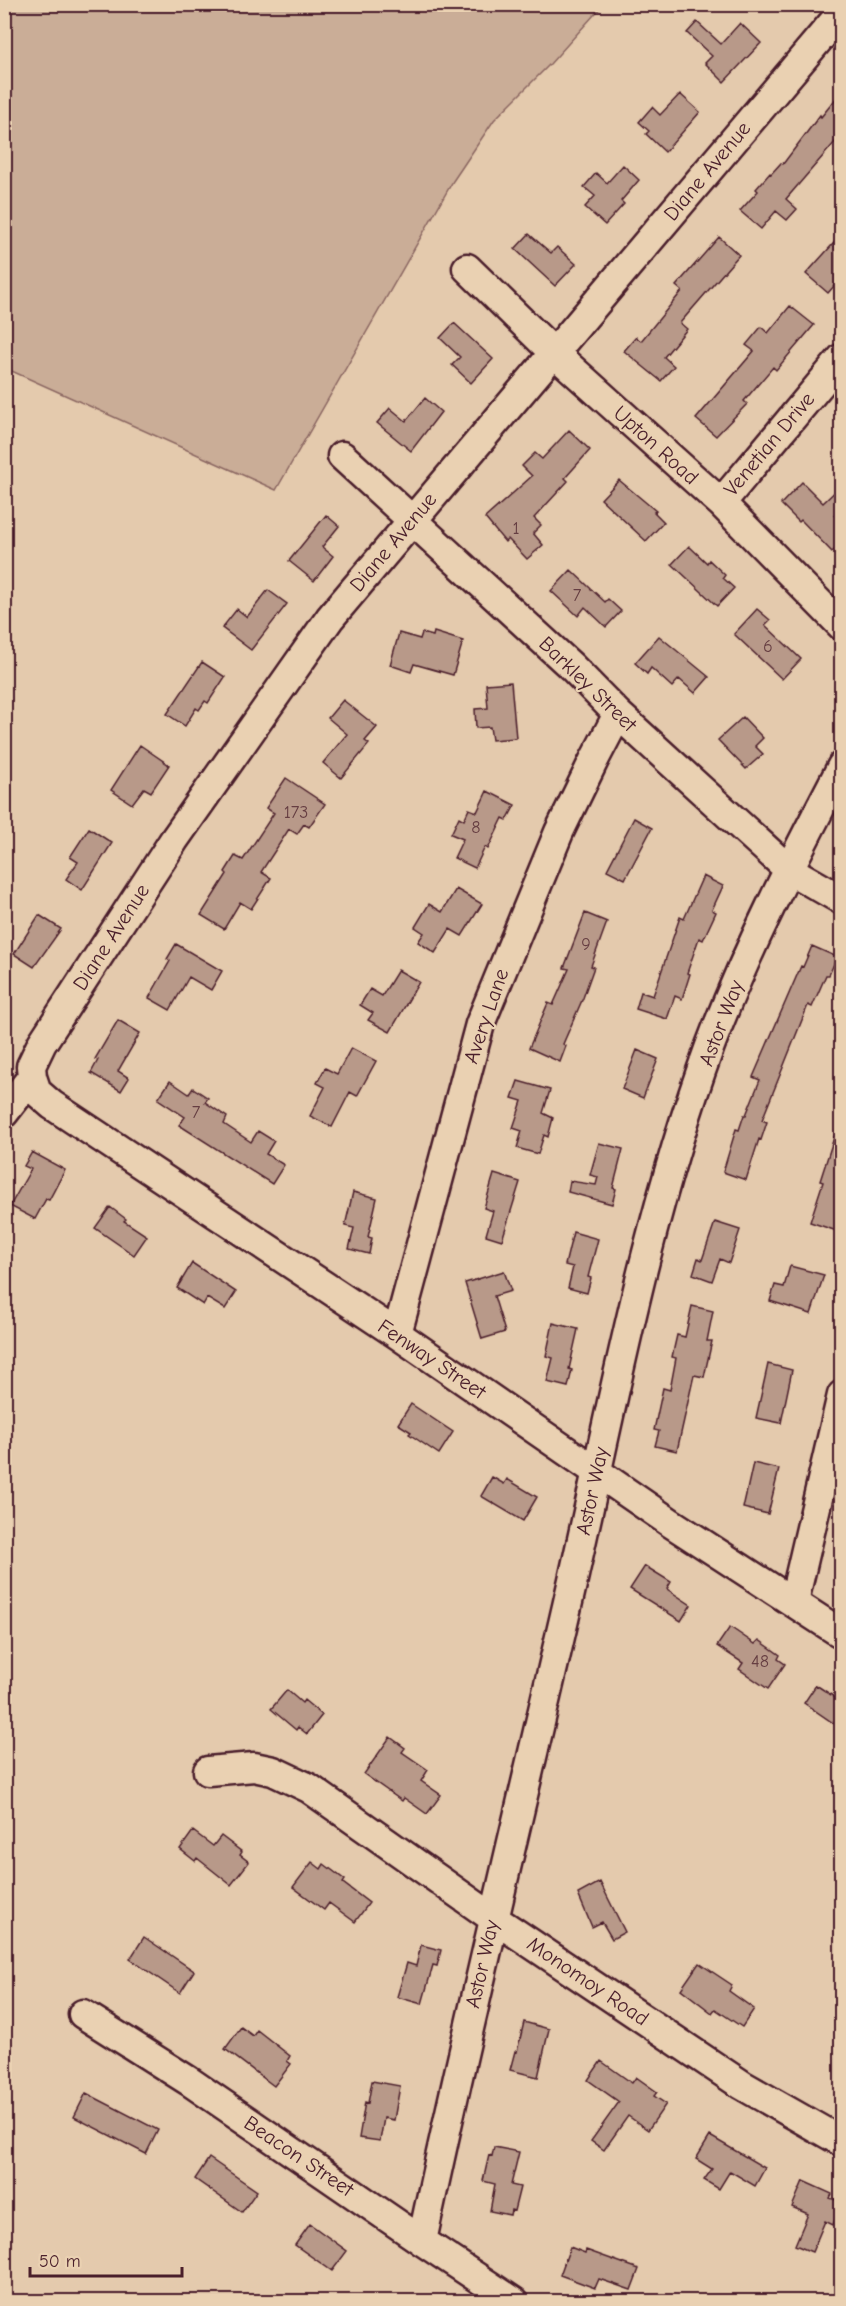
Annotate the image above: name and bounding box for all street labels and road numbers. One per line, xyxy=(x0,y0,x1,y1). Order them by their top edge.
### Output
street label: Diane Avenue xyxy=(659,117,755,225)
street label: Venetian Drive xyxy=(719,387,819,501)
street label: Upton Road xyxy=(609,401,703,489)
street label: Diane Avenue xyxy=(345,488,441,596)
street label: Barkley Street xyxy=(534,631,643,737)
street label: Diane Avenue xyxy=(68,879,154,995)
street label: Avery Lane xyxy=(459,965,513,1067)
street label: Astor Way xyxy=(694,976,749,1069)
street label: Fenway Street xyxy=(373,1314,491,1404)
street label: Astor Way xyxy=(571,1444,613,1537)
street label: Astor Way xyxy=(460,1917,504,2010)
street label: Monomoy Road xyxy=(523,1931,653,2031)
street label: Beacon Street xyxy=(240,2111,359,2202)

